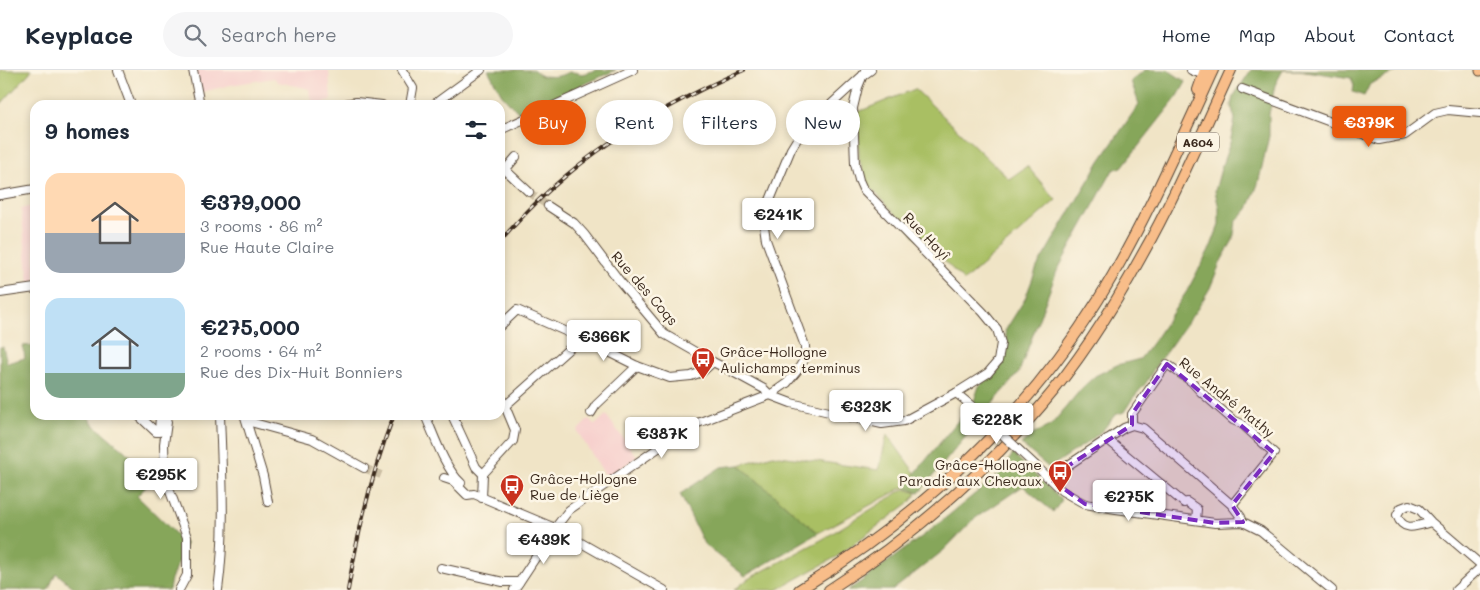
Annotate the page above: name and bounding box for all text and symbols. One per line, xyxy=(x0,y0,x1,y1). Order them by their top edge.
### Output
search box xyxy=(163,12,513,57)
text: Keyplace xyxy=(25,19,133,50)
icon: search xyxy=(181,21,209,49)
text: Search here xyxy=(221,22,337,47)
text: Home xyxy=(1162,23,1211,47)
text: Map xyxy=(1239,23,1275,47)
text: About xyxy=(1303,23,1356,47)
text: Contact xyxy=(1384,23,1455,47)
chip: Buy xyxy=(520,100,586,145)
chip: Rent xyxy=(596,100,673,145)
chip: Filters xyxy=(683,100,776,145)
chip: New xyxy=(786,100,860,145)
pin: €379K xyxy=(1334,106,1404,148)
text: €379K xyxy=(1343,111,1395,132)
icon: filters xyxy=(462,116,490,144)
text: 9 homes xyxy=(45,117,130,144)
road number: A604 xyxy=(1177,132,1219,152)
text: €379,000 xyxy=(200,188,301,215)
icon: home xyxy=(85,193,145,253)
pin: €241K xyxy=(743,198,813,240)
text: €241K xyxy=(753,203,803,224)
street label: Rue Hayî xyxy=(899,208,955,265)
text: 3 rooms · 86 m² xyxy=(200,215,323,236)
text: Rue Haute Claire xyxy=(200,236,334,257)
street label: Rue des Coqs xyxy=(607,247,683,329)
text: €275,000 xyxy=(200,313,300,340)
icon: home xyxy=(85,318,145,378)
pin: €366K xyxy=(569,320,639,362)
text: €366K xyxy=(578,325,630,346)
text: 2 rooms · 64 m² xyxy=(200,340,322,361)
place label: Grâce-Hollogne Aulichamps terminus xyxy=(720,342,861,377)
bus stop icon: Grâce-Hollogne Aulichamps terminus xyxy=(690,346,716,380)
street label: Rue André Mathy xyxy=(1175,353,1279,441)
text: Rue des Dix-Huit Bonniers xyxy=(200,361,403,382)
pin: €323K xyxy=(831,390,901,432)
text: €323K xyxy=(840,395,892,416)
pin: €228K xyxy=(962,402,1032,445)
text: €228K xyxy=(971,408,1023,429)
pin: €387K xyxy=(627,416,697,459)
text: €387K xyxy=(636,422,688,443)
place label: Grâce-Hollogne Paradis aux Chevaux xyxy=(899,455,1042,490)
pin: €295K xyxy=(126,458,196,500)
bus stop icon: Grâce-Hollogne Paradis aux Chevaux xyxy=(1047,459,1073,493)
text: €295K xyxy=(135,463,187,484)
place label: Grâce-Hollogne Rue de Liège xyxy=(530,469,637,504)
bus stop icon: Grâce-Hollogne Rue de Liège xyxy=(499,473,525,507)
pin: €275K xyxy=(1094,480,1164,522)
text: €275K xyxy=(1104,485,1154,506)
pin: €439K xyxy=(509,522,579,565)
text: €439K xyxy=(518,528,570,549)

